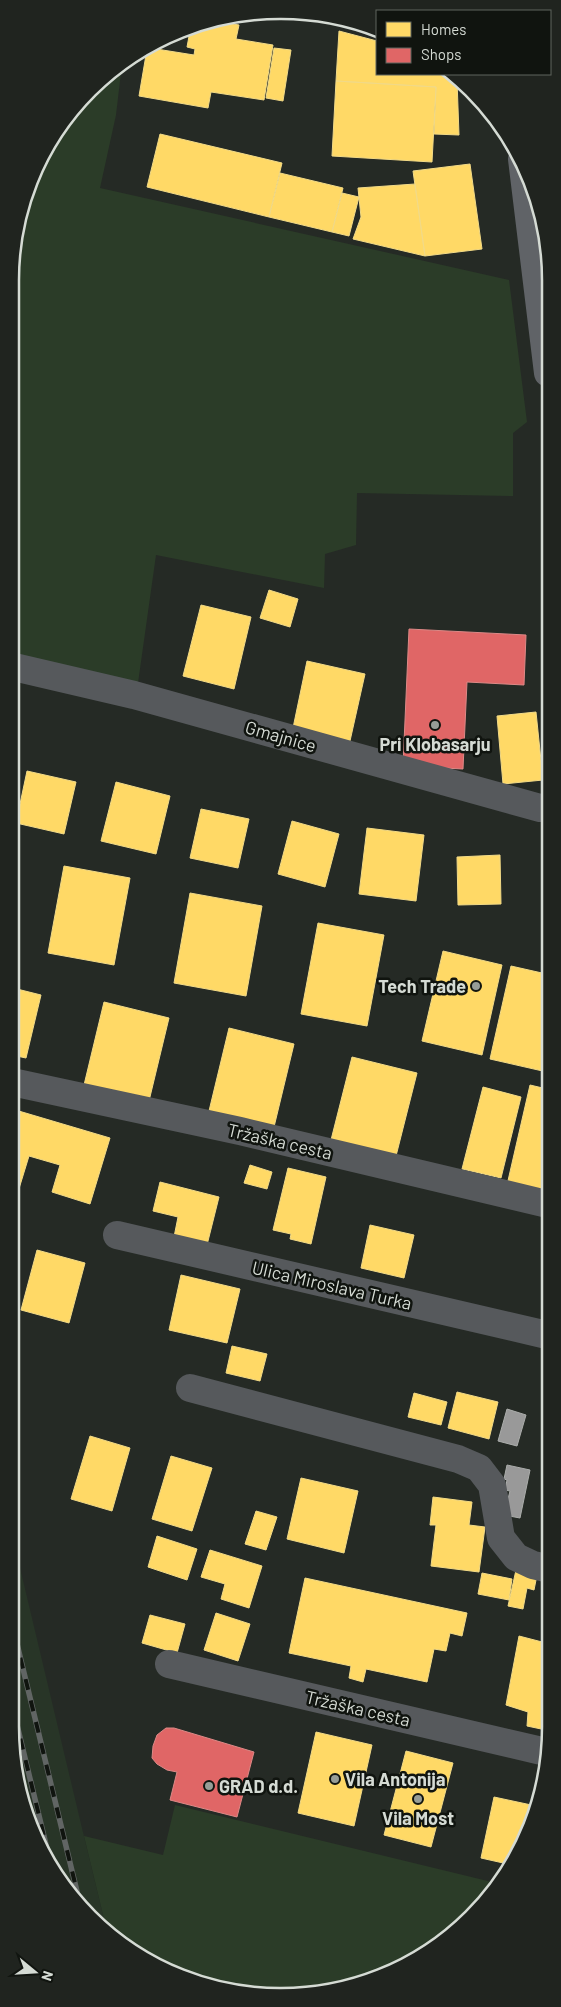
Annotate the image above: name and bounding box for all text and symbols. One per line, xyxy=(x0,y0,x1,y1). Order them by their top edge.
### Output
legend xyxy=(376,10,551,75)
text: Homes xyxy=(421,20,466,38)
text: Shops xyxy=(421,45,461,63)
street label: Gmajnice xyxy=(243,715,319,757)
marker: Pri Klobasarju xyxy=(429,719,441,731)
place label: Pri Klobasarju xyxy=(379,733,491,755)
place label: Tech Trade xyxy=(378,975,466,997)
marker: Tech Trade xyxy=(470,980,482,992)
street label: Tržaška cesta xyxy=(226,1118,334,1164)
street label: Ulica Miroslava Turka xyxy=(250,1256,414,1314)
street label: Tržaška cesta xyxy=(304,1685,412,1731)
place label: Vila Antonija xyxy=(345,1768,445,1790)
marker: Vila Antonija xyxy=(329,1773,341,1785)
place label: GRAD d.d. xyxy=(219,1775,298,1797)
marker: GRAD d.d. xyxy=(203,1780,215,1792)
marker: Vila Most xyxy=(412,1793,424,1805)
place label: Vila Most xyxy=(382,1807,454,1829)
north arrow xyxy=(10,1947,60,1997)
text: N xyxy=(38,1969,57,1983)

